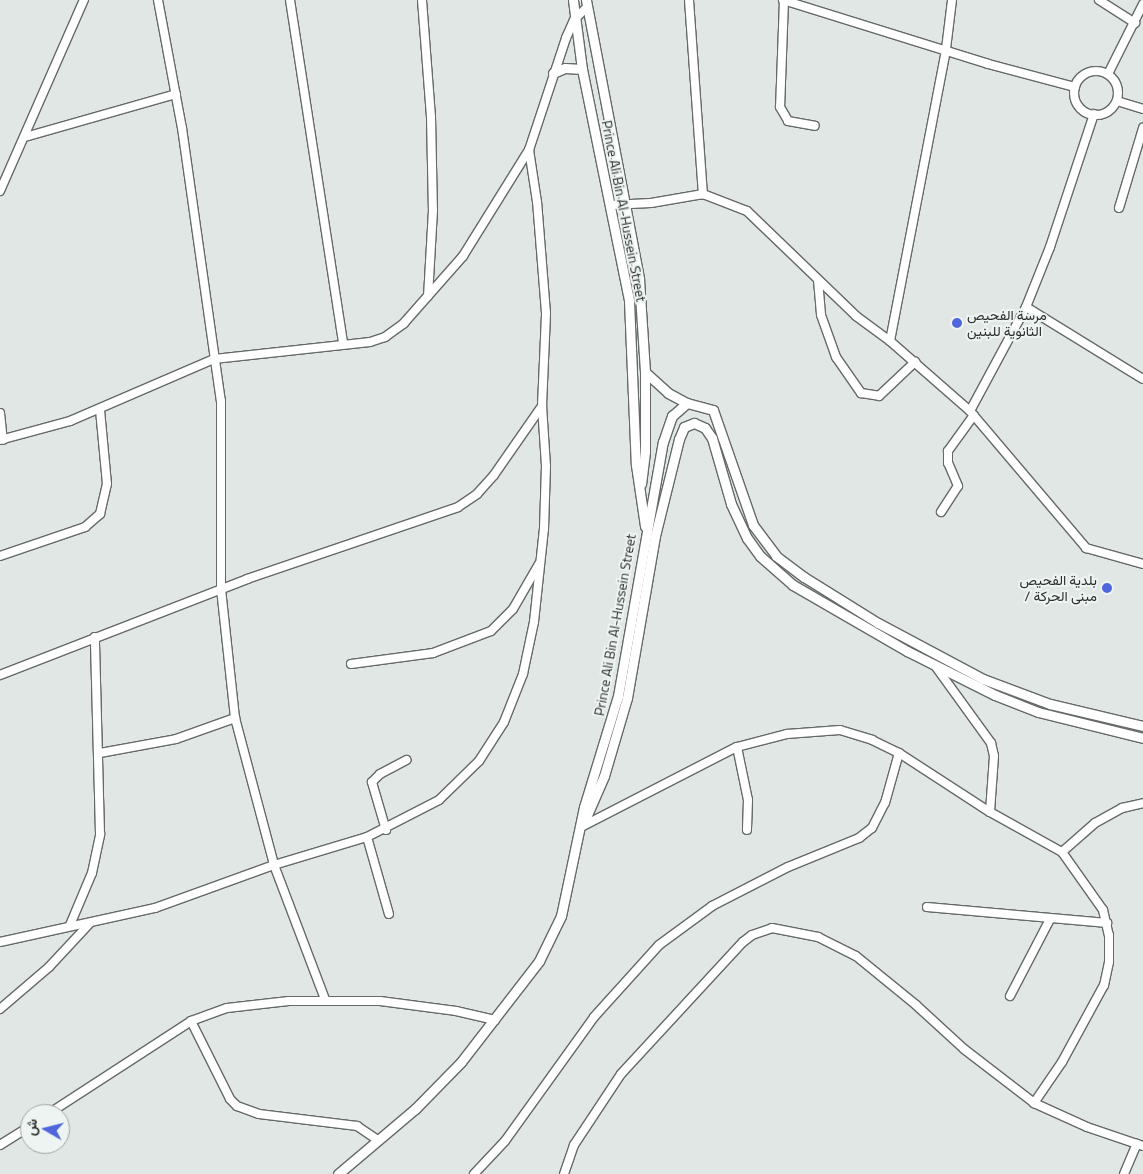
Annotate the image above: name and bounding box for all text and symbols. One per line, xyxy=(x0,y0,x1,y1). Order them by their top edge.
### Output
street label: Prince Ali Bin Al-Hussein Street xyxy=(598,119,650,303)
place label: مرسة الفحيص الثانوية للبنين xyxy=(967,307,1047,340)
marker: مرسة الفحيص الثانوية للبنين xyxy=(951,317,963,329)
street label: Prince Ali Bin Al-Hussein Street xyxy=(591,533,639,717)
place label: بلدية الفحيص / مبنى الحركة xyxy=(1020,572,1097,604)
marker: بلدية الفحيص / مبنى الحركة xyxy=(1101,582,1113,594)
north arrow xyxy=(20,1104,70,1154)
text: ش xyxy=(19,1117,42,1137)

